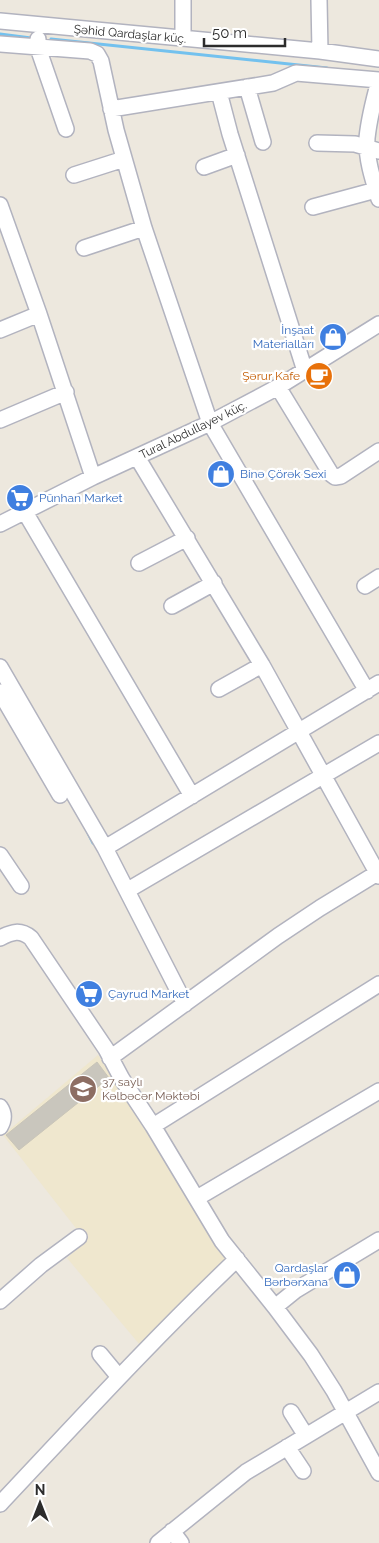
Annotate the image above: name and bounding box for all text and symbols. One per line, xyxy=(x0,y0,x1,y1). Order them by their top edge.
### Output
scale bar xyxy=(204,15,285,47)
street label: Şəhid Qardaşlar küç. xyxy=(73,22,187,46)
text: 50 m xyxy=(212,24,247,42)
shop icon: İnşaat Materialları xyxy=(318,322,348,352)
place label: İnşaat Materialları xyxy=(253,323,314,351)
cafe icon: Şərur Kafe xyxy=(304,361,334,391)
place label: Şərur Kafe xyxy=(242,369,300,383)
street label: Tural Abdullayev küç. xyxy=(137,398,249,462)
shop icon: Binə Çörək Sexi xyxy=(206,459,236,489)
place label: Binə Çörək Sexi xyxy=(240,467,326,481)
supermarket icon: Pünhan Market xyxy=(5,483,35,513)
place label: Pünhan Market xyxy=(39,491,122,505)
supermarket icon: Çayrud Market xyxy=(74,979,104,1009)
place label: Çayrud Market xyxy=(108,987,189,1001)
school or university icon: 37 saylı Kəlbəcər Məktəbi xyxy=(68,1074,98,1104)
place label: 37 saylı Kəlbəcər Məktəbi xyxy=(102,1075,200,1103)
shop icon: Qardaşlar Bərbərxana xyxy=(332,1260,362,1290)
place label: Qardaşlar Bərbərxana xyxy=(264,1261,329,1289)
north arrow xyxy=(15,1478,65,1528)
text: N xyxy=(35,1482,45,1498)

